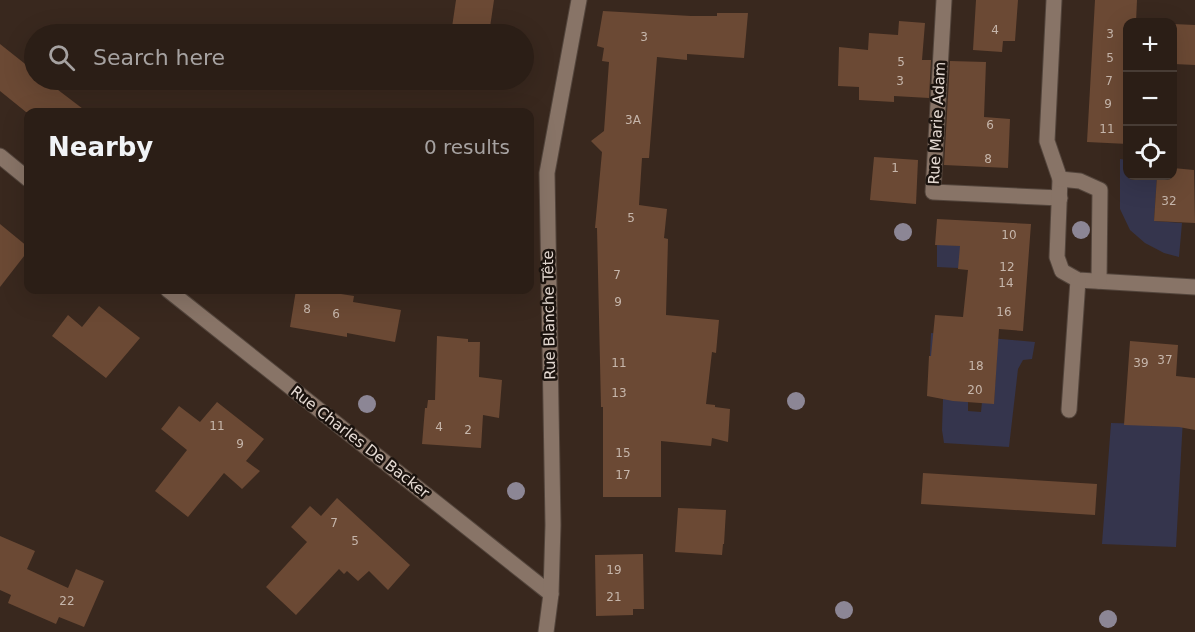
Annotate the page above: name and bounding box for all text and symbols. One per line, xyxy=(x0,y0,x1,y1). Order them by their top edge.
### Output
map controls xyxy=(1123,18,1177,180)
button: + xyxy=(1123,18,1177,72)
house number: 4 xyxy=(991,23,999,37)
search box xyxy=(24,24,534,90)
house number: 3 xyxy=(1106,27,1114,41)
house number: 3 xyxy=(640,30,648,44)
icon: search xyxy=(45,41,78,74)
text: Search here xyxy=(93,45,225,70)
house number: 5 xyxy=(1106,51,1114,65)
house number: 5 xyxy=(897,55,905,69)
street label: Rue Marie Adam xyxy=(925,61,949,185)
button: − xyxy=(1123,72,1177,126)
house number: 3 xyxy=(896,74,904,88)
house number: 7 xyxy=(1105,74,1113,88)
house number: 9 xyxy=(1104,97,1112,111)
house number: 3A xyxy=(625,113,642,127)
house number: 6 xyxy=(986,118,994,132)
house number: 11 xyxy=(1099,122,1115,136)
button: locate xyxy=(1123,126,1177,180)
text: Nearby xyxy=(48,132,153,162)
text: 0 results xyxy=(424,135,510,159)
house number: 8 xyxy=(984,152,992,166)
house number: 1 xyxy=(891,161,899,175)
house number: 32 xyxy=(1161,194,1177,208)
house number: 5 xyxy=(627,211,635,225)
house number: 10 xyxy=(1001,228,1017,242)
street label: Rue Blanche Tête xyxy=(539,250,559,380)
house number: 12 xyxy=(999,260,1015,274)
house number: 7 xyxy=(613,268,621,282)
house number: 14 xyxy=(998,276,1014,290)
house number: 9 xyxy=(614,295,622,309)
house number: 8 xyxy=(303,302,311,316)
house number: 16 xyxy=(996,305,1012,319)
house number: 6 xyxy=(332,307,340,321)
house number: 37 xyxy=(1157,353,1173,367)
house number: 11 xyxy=(611,356,627,370)
house number: 39 xyxy=(1133,356,1149,370)
house number: 18 xyxy=(968,359,984,373)
street label: Rue Charles De Backer xyxy=(287,382,434,502)
house number: 20 xyxy=(967,383,983,397)
house number: 13 xyxy=(611,386,627,400)
house number: 11 xyxy=(209,419,225,433)
house number: 4 xyxy=(435,420,443,434)
house number: 2 xyxy=(464,423,472,437)
house number: 9 xyxy=(236,437,244,451)
house number: 15 xyxy=(615,446,631,460)
house number: 17 xyxy=(615,468,631,482)
house number: 7 xyxy=(330,516,338,530)
house number: 5 xyxy=(351,534,359,548)
house number: 19 xyxy=(606,563,622,577)
house number: 21 xyxy=(606,590,622,604)
house number: 22 xyxy=(59,594,75,608)

